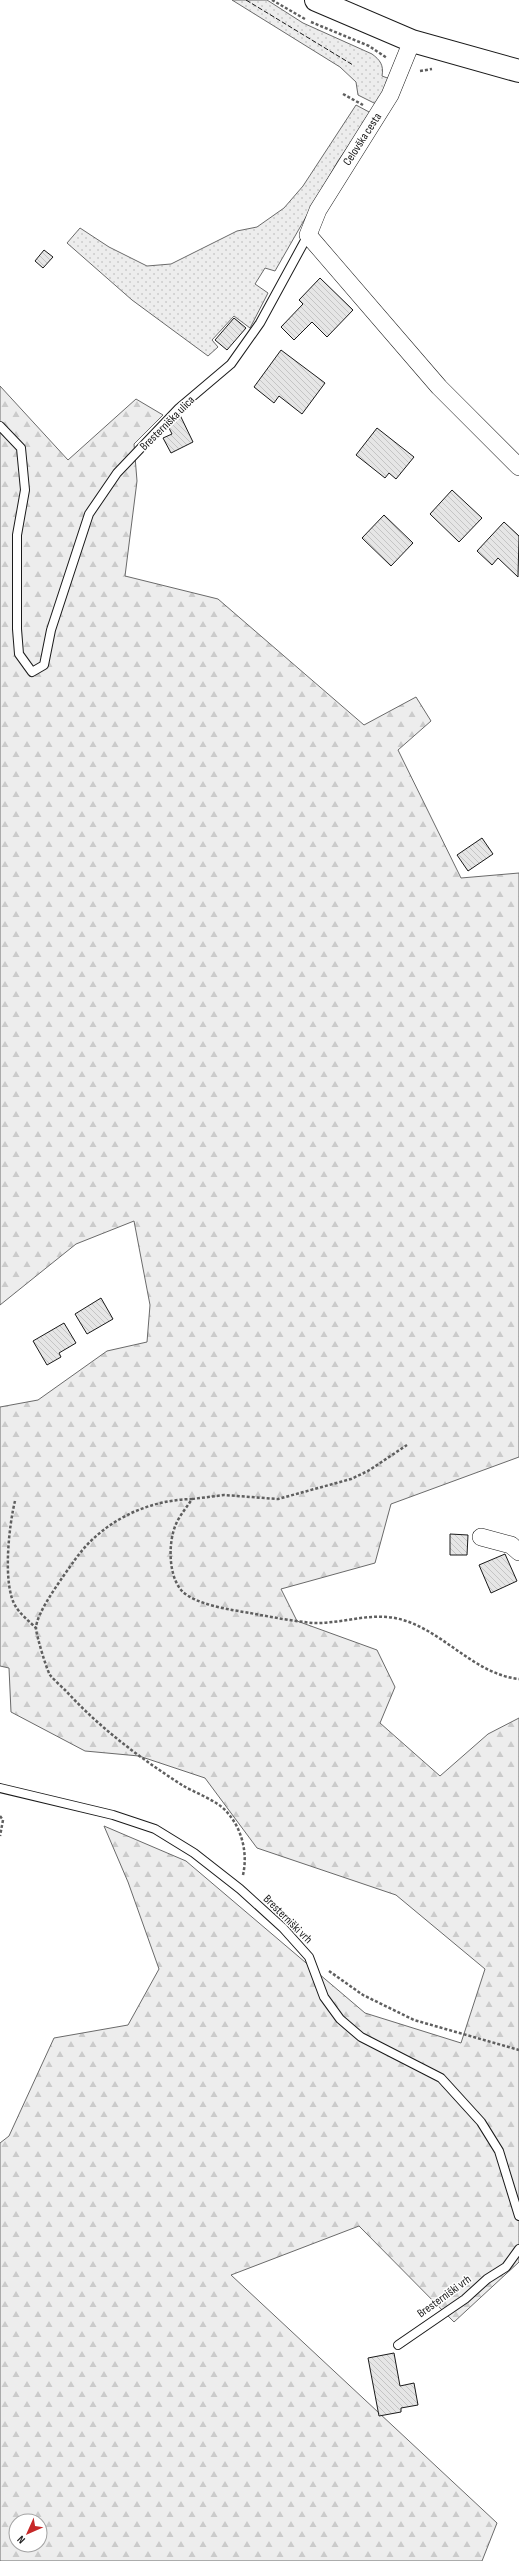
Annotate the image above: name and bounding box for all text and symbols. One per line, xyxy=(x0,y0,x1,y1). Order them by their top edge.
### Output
street label: Celovška cesta xyxy=(340,110,385,168)
street label: Bresterniška ulica xyxy=(137,393,198,454)
street label: Bresterniški vrh xyxy=(260,1892,315,1947)
street label: Bresterniški vrh xyxy=(414,2272,474,2321)
north arrow xyxy=(8,2513,48,2553)
text: N xyxy=(15,2533,28,2546)

